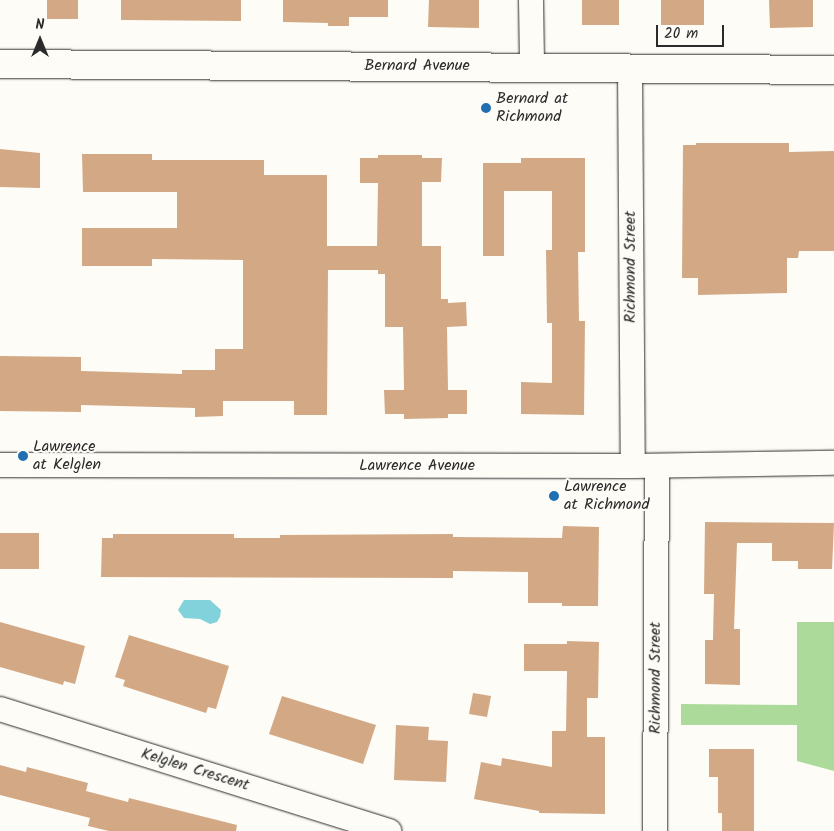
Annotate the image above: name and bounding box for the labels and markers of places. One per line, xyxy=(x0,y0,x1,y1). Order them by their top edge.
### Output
place label: Bernard at Richmond xyxy=(496,89,568,127)
marker: Bernard at Richmond xyxy=(480,102,492,114)
place label: Lawrence at Kelglen xyxy=(33,437,101,475)
marker: Lawrence at Kelglen xyxy=(17,450,29,462)
place label: Lawrence at Richmond xyxy=(564,477,649,515)
marker: Lawrence at Richmond xyxy=(548,490,560,502)

